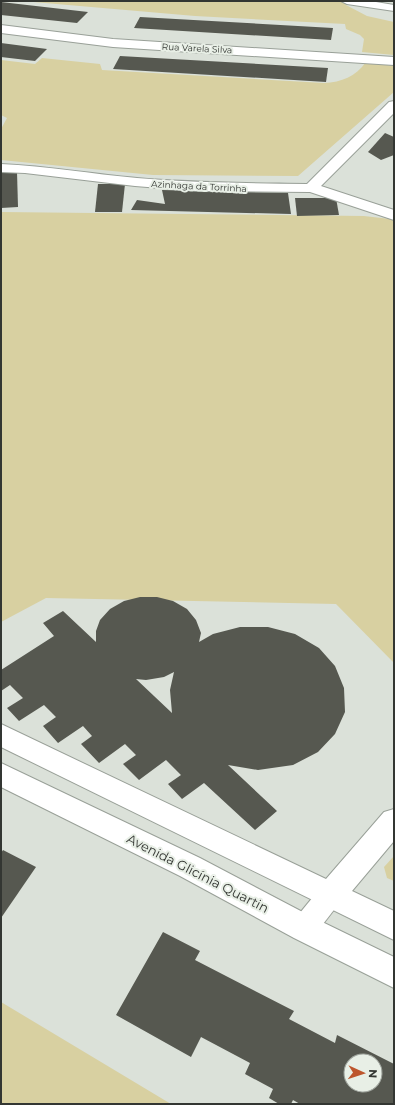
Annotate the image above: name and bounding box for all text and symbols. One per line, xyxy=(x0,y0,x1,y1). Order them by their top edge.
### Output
street label: Rua Varela Silva xyxy=(161,41,233,55)
street label: Azinhaga da Torrinha xyxy=(151,178,247,194)
street label: Avenida Glicínia Quartin xyxy=(124,830,272,916)
north arrow xyxy=(343,1053,383,1093)
text: N xyxy=(366,1069,380,1078)

